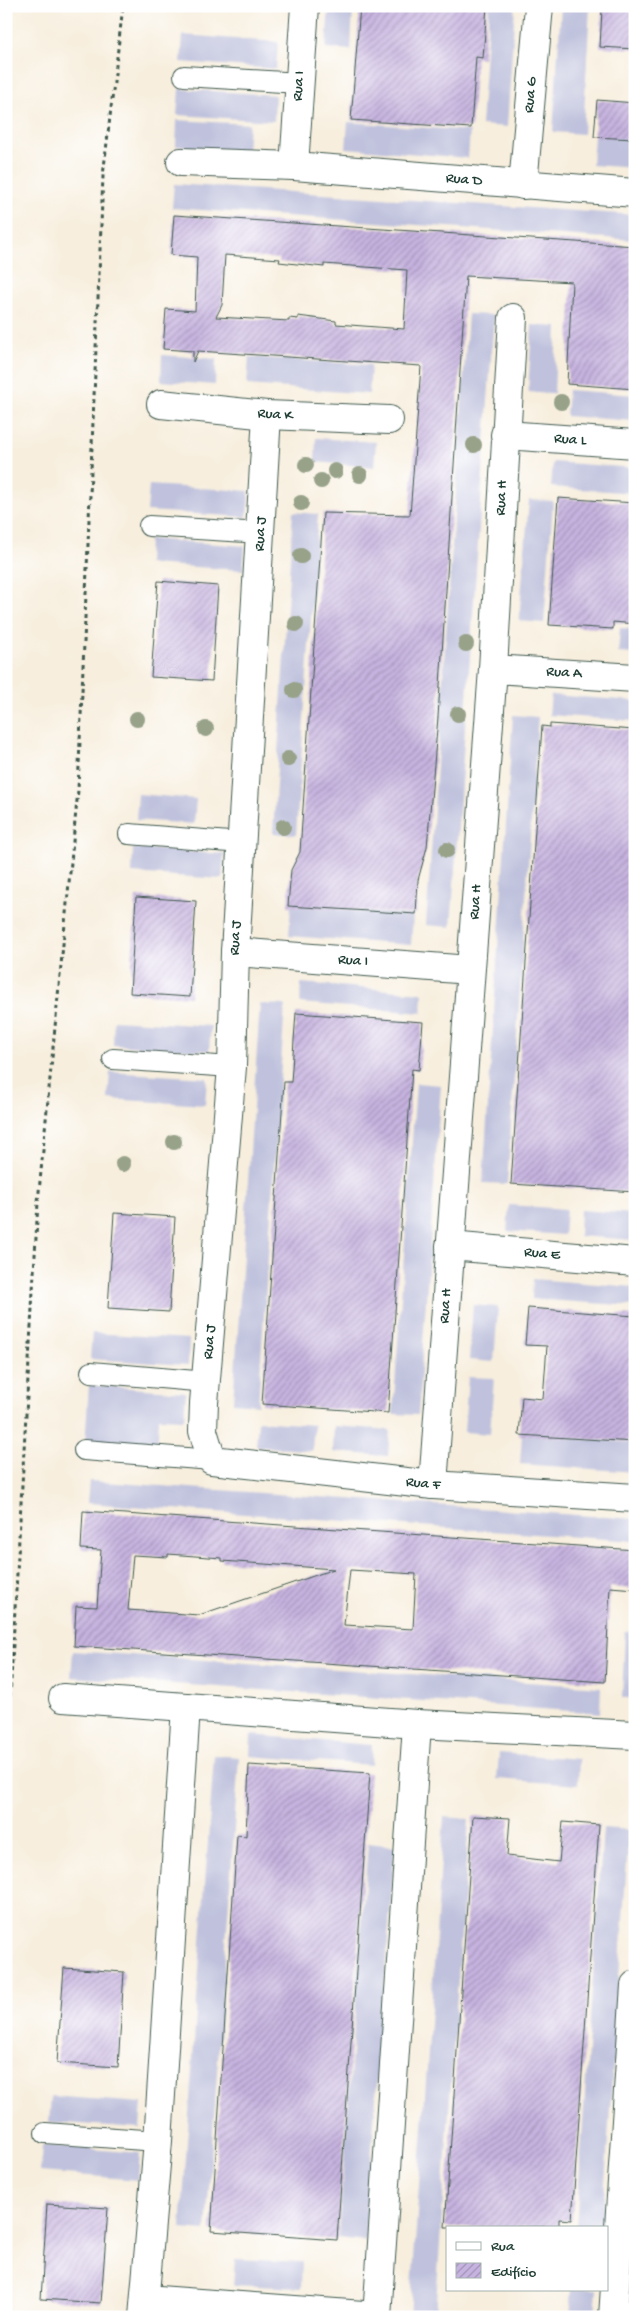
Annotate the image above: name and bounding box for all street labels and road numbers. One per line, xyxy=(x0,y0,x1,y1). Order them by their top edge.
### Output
street label: Rua I xyxy=(289,70,309,102)
street label: Rua G xyxy=(520,76,542,114)
street label: Rua D xyxy=(445,169,483,191)
street label: Rua K xyxy=(257,405,295,425)
street label: Rua L xyxy=(553,430,587,450)
street label: Rua H xyxy=(492,479,512,516)
street label: Rua J xyxy=(251,515,271,552)
street label: Rua A xyxy=(546,663,583,683)
street label: Rua H xyxy=(466,883,486,920)
street label: Rua J xyxy=(226,919,246,956)
street label: Rua I xyxy=(337,951,369,971)
street label: Rua E xyxy=(523,1243,561,1265)
street label: Rua H xyxy=(436,1287,456,1324)
street label: Rua J xyxy=(200,1323,221,1360)
street label: Rua F xyxy=(405,1473,442,1495)

